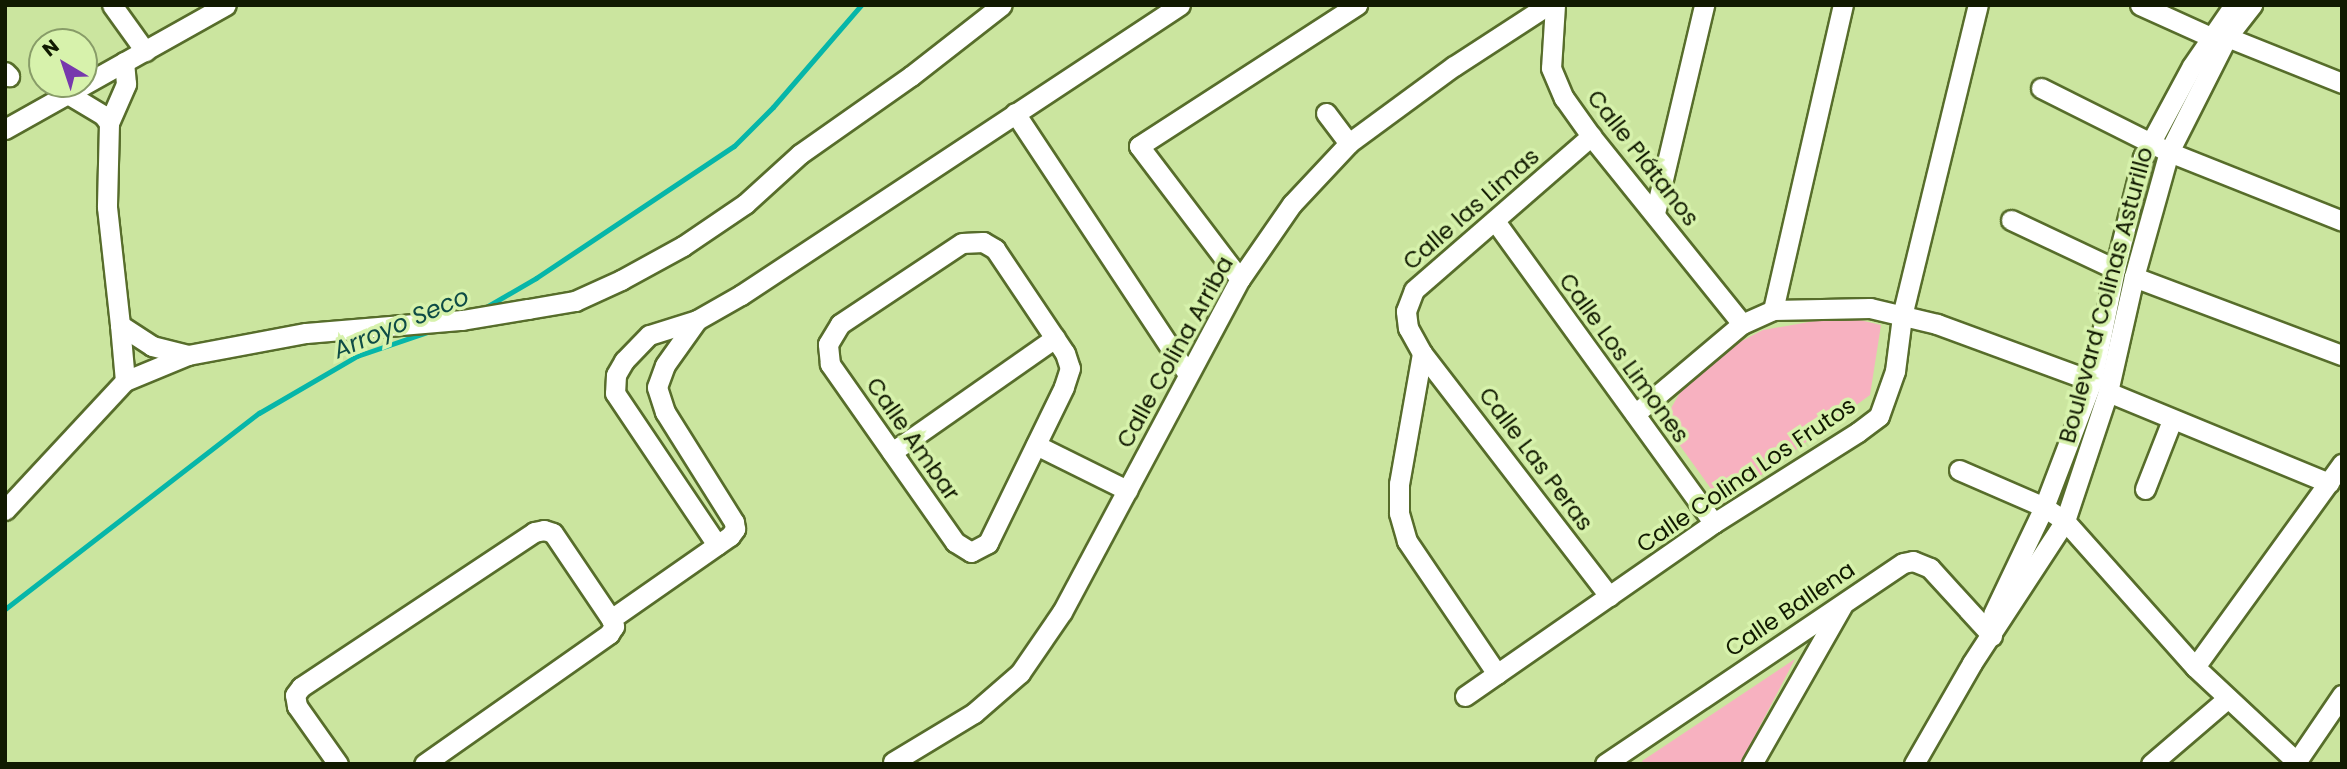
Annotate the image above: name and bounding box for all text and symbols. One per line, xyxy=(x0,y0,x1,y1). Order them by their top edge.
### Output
north arrow xyxy=(28,28,98,98)
text: N xyxy=(37,33,65,63)
street label: Calle Plátanos xyxy=(1581,85,1705,231)
street label: Calle las Limas xyxy=(1397,142,1545,276)
street label: Boulevard Colinas Asturillo xyxy=(2053,144,2159,446)
street label: Calle Colina Arriba xyxy=(1111,251,1239,453)
street label: Calle Los Limones xyxy=(1553,268,1695,448)
water label: Arroyo Seco xyxy=(329,282,473,364)
street label: Calle Ambar xyxy=(860,372,966,506)
street label: Calle Las Peras xyxy=(1473,382,1599,536)
street label: Calle Colina Los Frutos xyxy=(1631,391,1861,559)
street label: Calle Ballena xyxy=(1720,555,1860,663)

